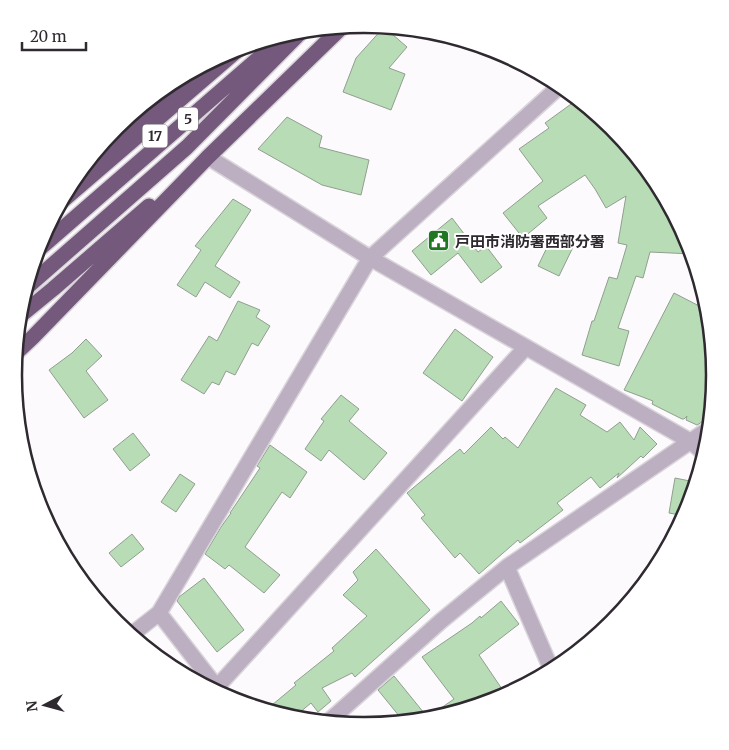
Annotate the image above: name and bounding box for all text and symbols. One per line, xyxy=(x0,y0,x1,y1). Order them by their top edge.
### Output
scale bar xyxy=(22,20,86,52)
text: 20 m xyxy=(30,27,67,46)
road number: 5 xyxy=(178,108,198,130)
road number: 17 xyxy=(142,124,168,148)
public building icon: 戸田市消防署西部分署 xyxy=(427,229,451,253)
place label: 戸田市消防署西部分署 xyxy=(455,232,605,251)
north arrow xyxy=(20,680,70,730)
text: N xyxy=(23,700,42,713)

